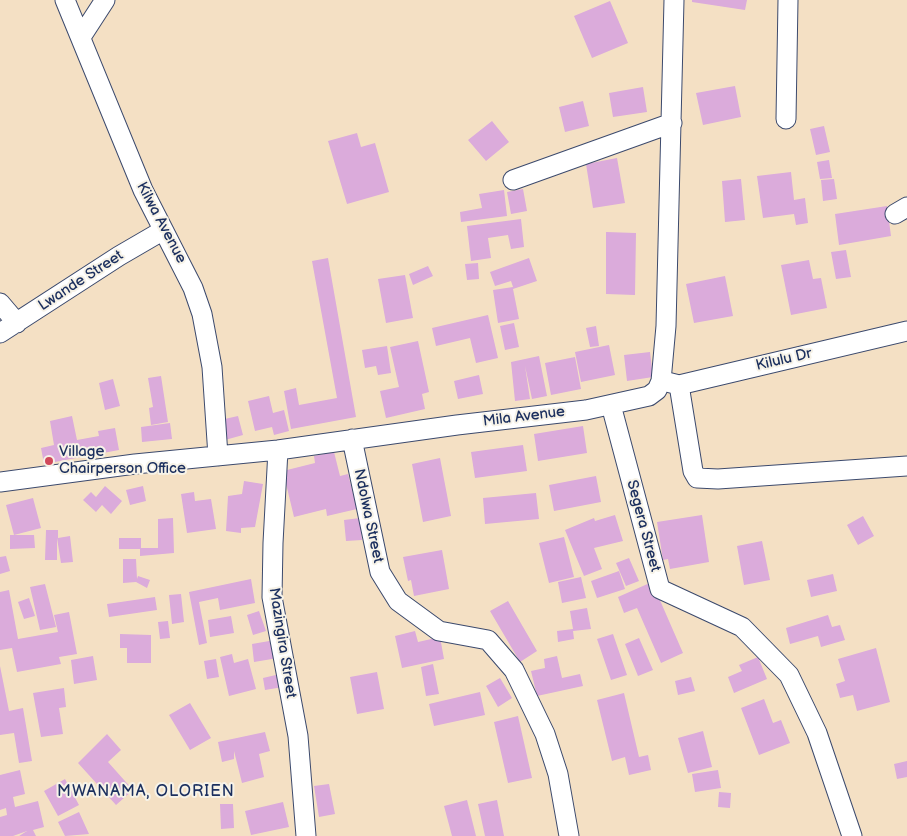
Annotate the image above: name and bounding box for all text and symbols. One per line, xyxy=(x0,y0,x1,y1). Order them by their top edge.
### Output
street label: Kilwa Avenue xyxy=(132,179,190,267)
street label: Lwande Street xyxy=(35,247,127,315)
street label: Kilulu Dr xyxy=(754,345,814,375)
street label: Mila Avenue xyxy=(482,403,566,431)
place label: Village Chairperson Office xyxy=(59,443,186,478)
marker: Village Chairperson Office xyxy=(43,455,55,467)
street label: Ndolwa Street xyxy=(349,467,387,565)
street label: Segera Street xyxy=(622,478,664,574)
street label: Mazingira Street xyxy=(264,586,300,700)
district label: MWANAMA, OLORIEN xyxy=(55,782,237,802)

